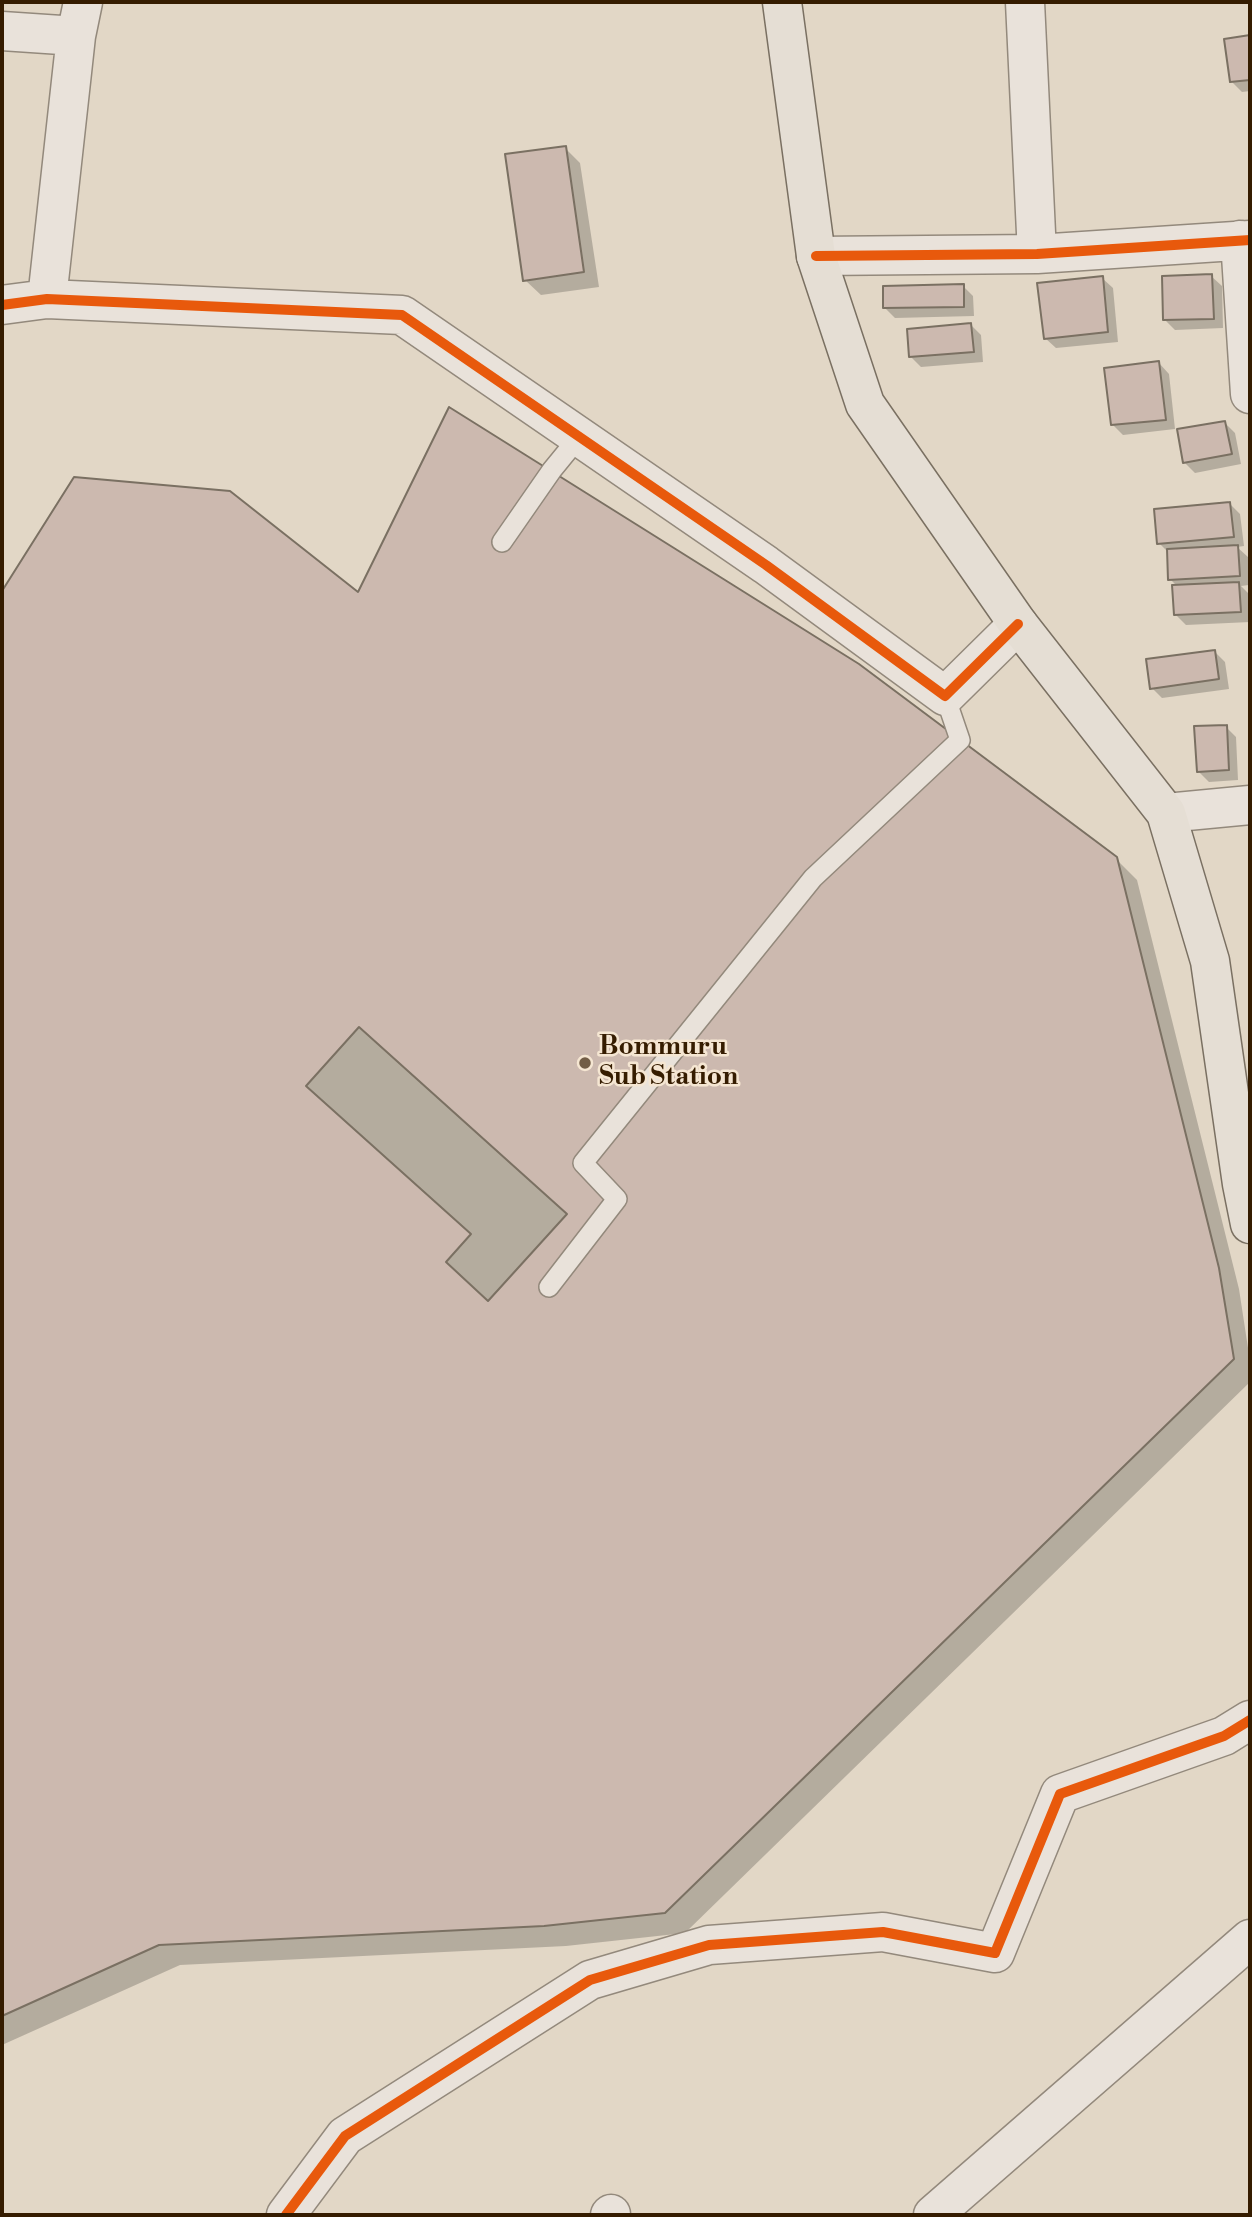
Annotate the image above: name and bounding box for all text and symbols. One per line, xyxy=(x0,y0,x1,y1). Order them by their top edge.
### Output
place label: Bommuru Sub Station xyxy=(599,1032,738,1094)
marker: Bommuru Sub Station xyxy=(577,1055,593,1071)

